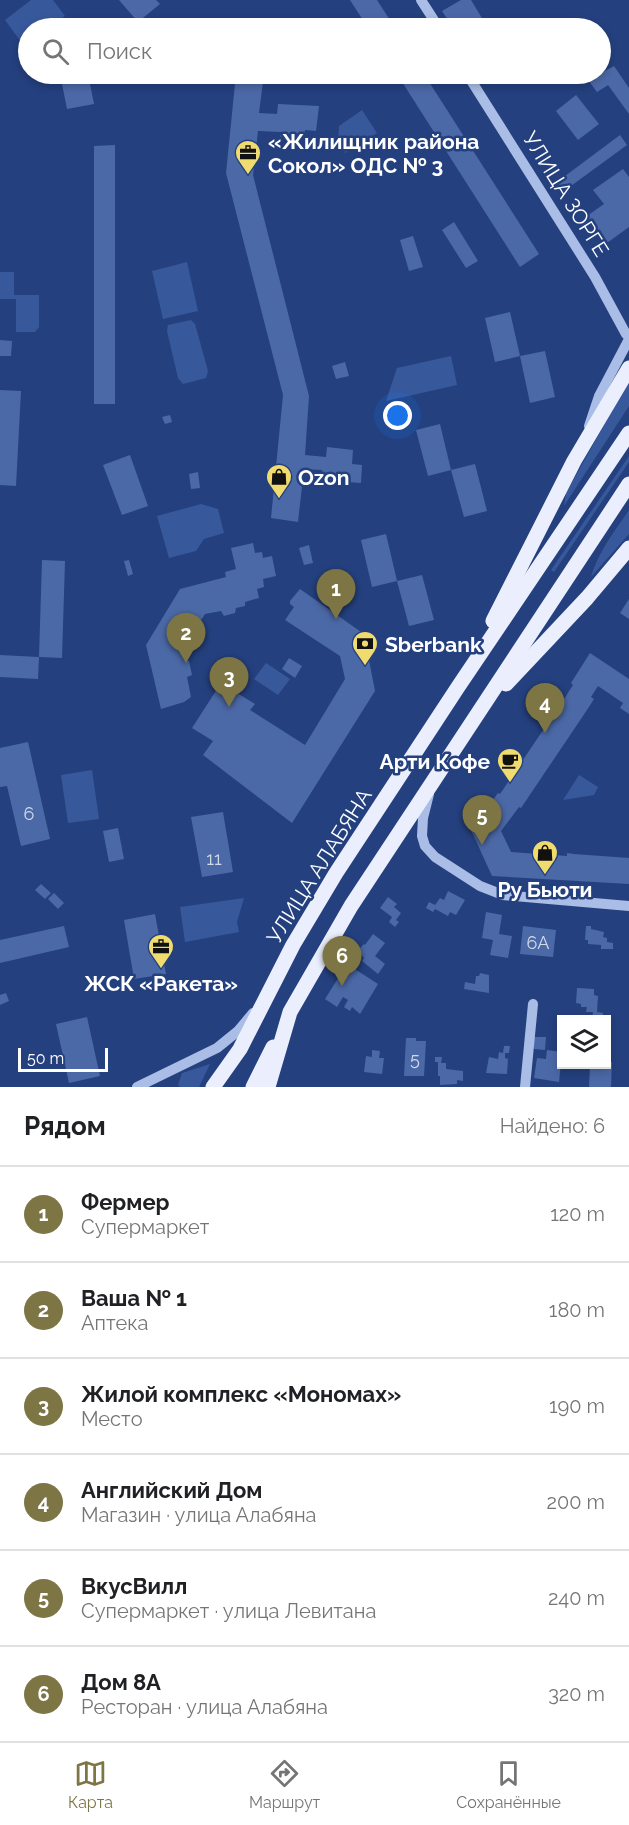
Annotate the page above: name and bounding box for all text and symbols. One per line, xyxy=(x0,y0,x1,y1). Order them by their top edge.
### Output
search box xyxy=(18,18,611,84)
icon: search xyxy=(39,35,72,68)
text: Поиск xyxy=(87,38,152,64)
street label: УЛИЦА ЗОРГЕ xyxy=(518,127,614,261)
place label: «Жилищник района Сокол» ОДС № 3 xyxy=(268,129,479,178)
office icon: «Жилищник района Сокол» ОДС № 3 xyxy=(233,138,263,176)
your location xyxy=(383,401,412,430)
shop icon: Ozon xyxy=(264,462,294,500)
place label: Ozon xyxy=(298,465,349,490)
pin: 1 xyxy=(316,570,356,619)
pin: 2 xyxy=(166,614,206,663)
bank icon: Sberbank xyxy=(350,629,380,667)
place label: Sberbank xyxy=(385,632,482,657)
pin: 3 xyxy=(210,658,248,707)
pin: 4 xyxy=(526,684,564,733)
cafe icon: Арти Кофе xyxy=(495,746,525,784)
place label: Арти Кофе xyxy=(380,749,490,774)
street label: УЛИЦА АЛАБЯНА xyxy=(261,784,377,948)
pin: 5 xyxy=(462,796,502,845)
house number: 6 xyxy=(24,803,35,824)
shop icon: Ру Бьюти xyxy=(530,838,560,876)
house number: 11 xyxy=(206,848,222,869)
place label: Ру Бьюти xyxy=(498,877,592,902)
office icon: ЖСК «Ракета» xyxy=(146,932,176,970)
house number: 6А xyxy=(527,932,549,953)
pin: 6 xyxy=(322,936,362,986)
place label: ЖСК «Ракета» xyxy=(84,971,238,996)
map controls xyxy=(557,1015,611,1069)
button: layers xyxy=(557,1015,611,1069)
scale bar xyxy=(18,1045,108,1072)
house number: 5 xyxy=(410,1048,420,1069)
text: 50 m xyxy=(27,1049,64,1068)
text: Рядом xyxy=(24,1111,106,1141)
text: Найдено: 6 xyxy=(500,1114,605,1138)
text: Фермер xyxy=(81,1189,170,1215)
text: 1 xyxy=(39,1202,48,1226)
text: 120 m xyxy=(550,1202,605,1226)
text: Супермаркет xyxy=(81,1215,209,1239)
text: Ваша № 1 xyxy=(81,1285,187,1311)
text: 2 xyxy=(38,1298,49,1322)
text: 180 m xyxy=(549,1298,605,1322)
text: Аптека xyxy=(81,1311,148,1335)
text: Жилой комплекс «Мономах» xyxy=(81,1381,401,1407)
text: 3 xyxy=(38,1394,49,1418)
text: 190 m xyxy=(549,1394,605,1418)
text: Место xyxy=(81,1407,143,1431)
text: Английский Дом xyxy=(81,1477,262,1503)
text: 4 xyxy=(38,1490,49,1514)
text: 200 m xyxy=(547,1490,605,1514)
text: Магазин · улица Алабяна xyxy=(81,1503,316,1527)
text: ВкусВилл xyxy=(81,1573,187,1599)
text: 5 xyxy=(38,1586,49,1610)
text: 240 m xyxy=(548,1586,605,1610)
text: Супермаркет · улица Левитана xyxy=(81,1599,376,1623)
text: Дом 8А xyxy=(81,1669,161,1695)
text: 6 xyxy=(37,1682,50,1706)
text: 320 m xyxy=(548,1682,605,1706)
text: Ресторан · улица Алабяна xyxy=(81,1695,328,1719)
tab: Карта xyxy=(68,1757,113,1812)
tab: Маршрут xyxy=(249,1757,320,1812)
tab: Сохранённые xyxy=(456,1757,561,1812)

